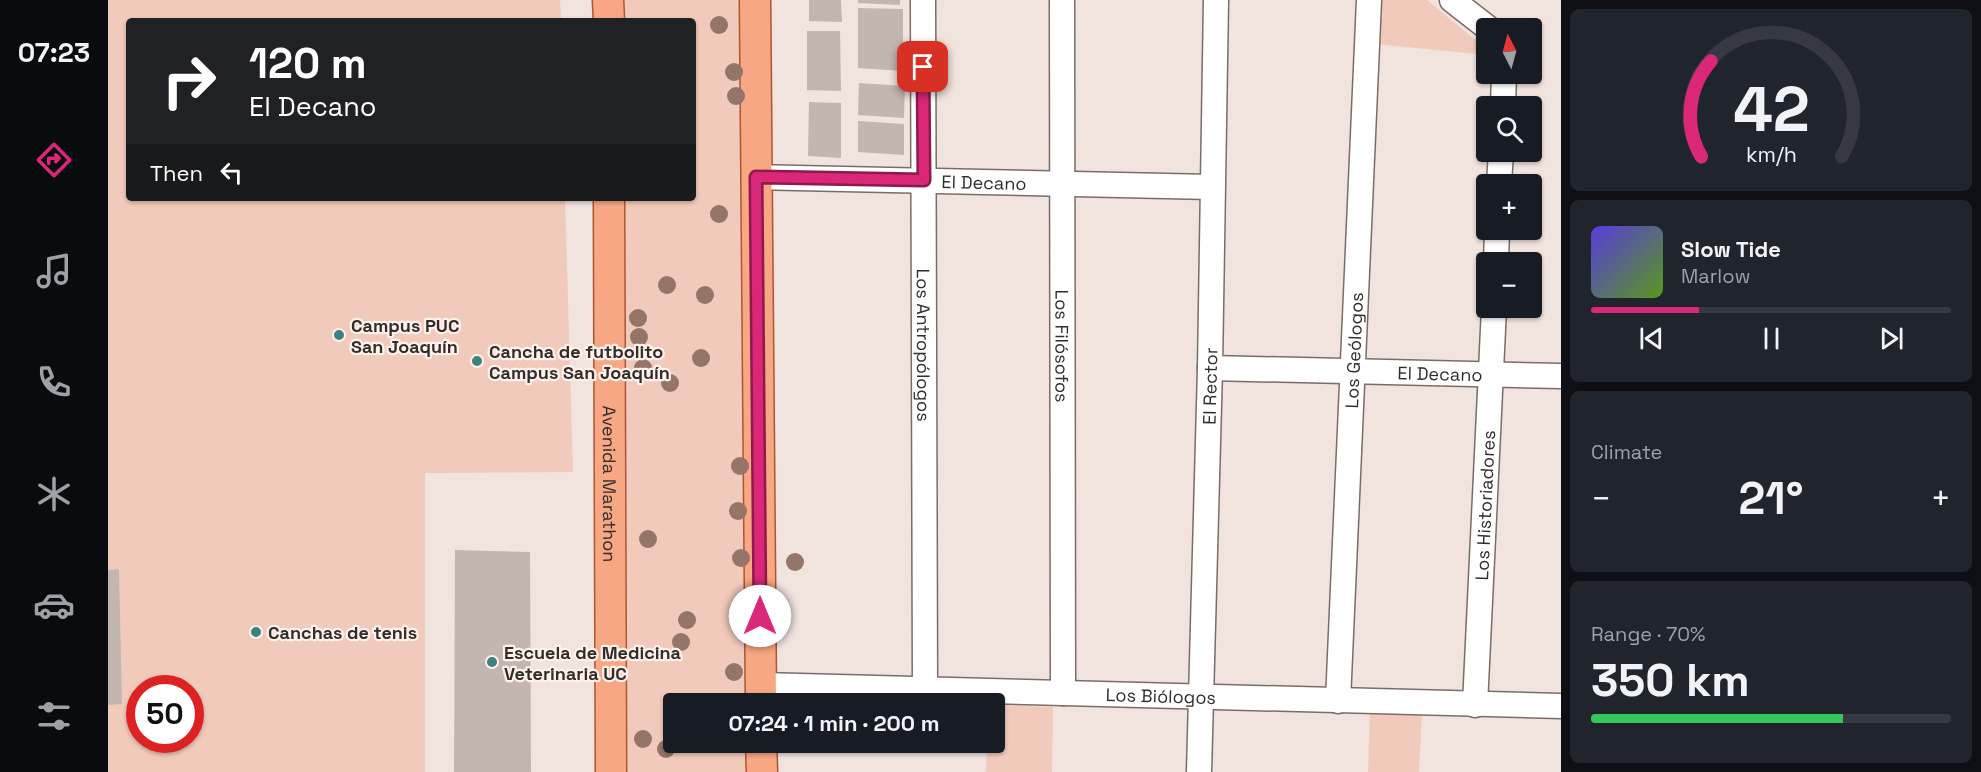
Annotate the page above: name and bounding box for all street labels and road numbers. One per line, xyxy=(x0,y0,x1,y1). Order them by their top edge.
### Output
street label: El Decano xyxy=(941,170,1027,194)
street label: Los Antropólogos xyxy=(912,268,936,422)
street label: Los Filósofos xyxy=(1051,289,1074,403)
street label: Los Geólogos xyxy=(1339,292,1368,409)
street label: El Rector xyxy=(1197,347,1222,425)
street label: El Decano xyxy=(1397,361,1483,386)
street label: Avenida Marathon xyxy=(598,406,622,562)
street label: Los Historiadores xyxy=(1469,430,1500,581)
street label: Los Biólogos xyxy=(1105,683,1216,708)

